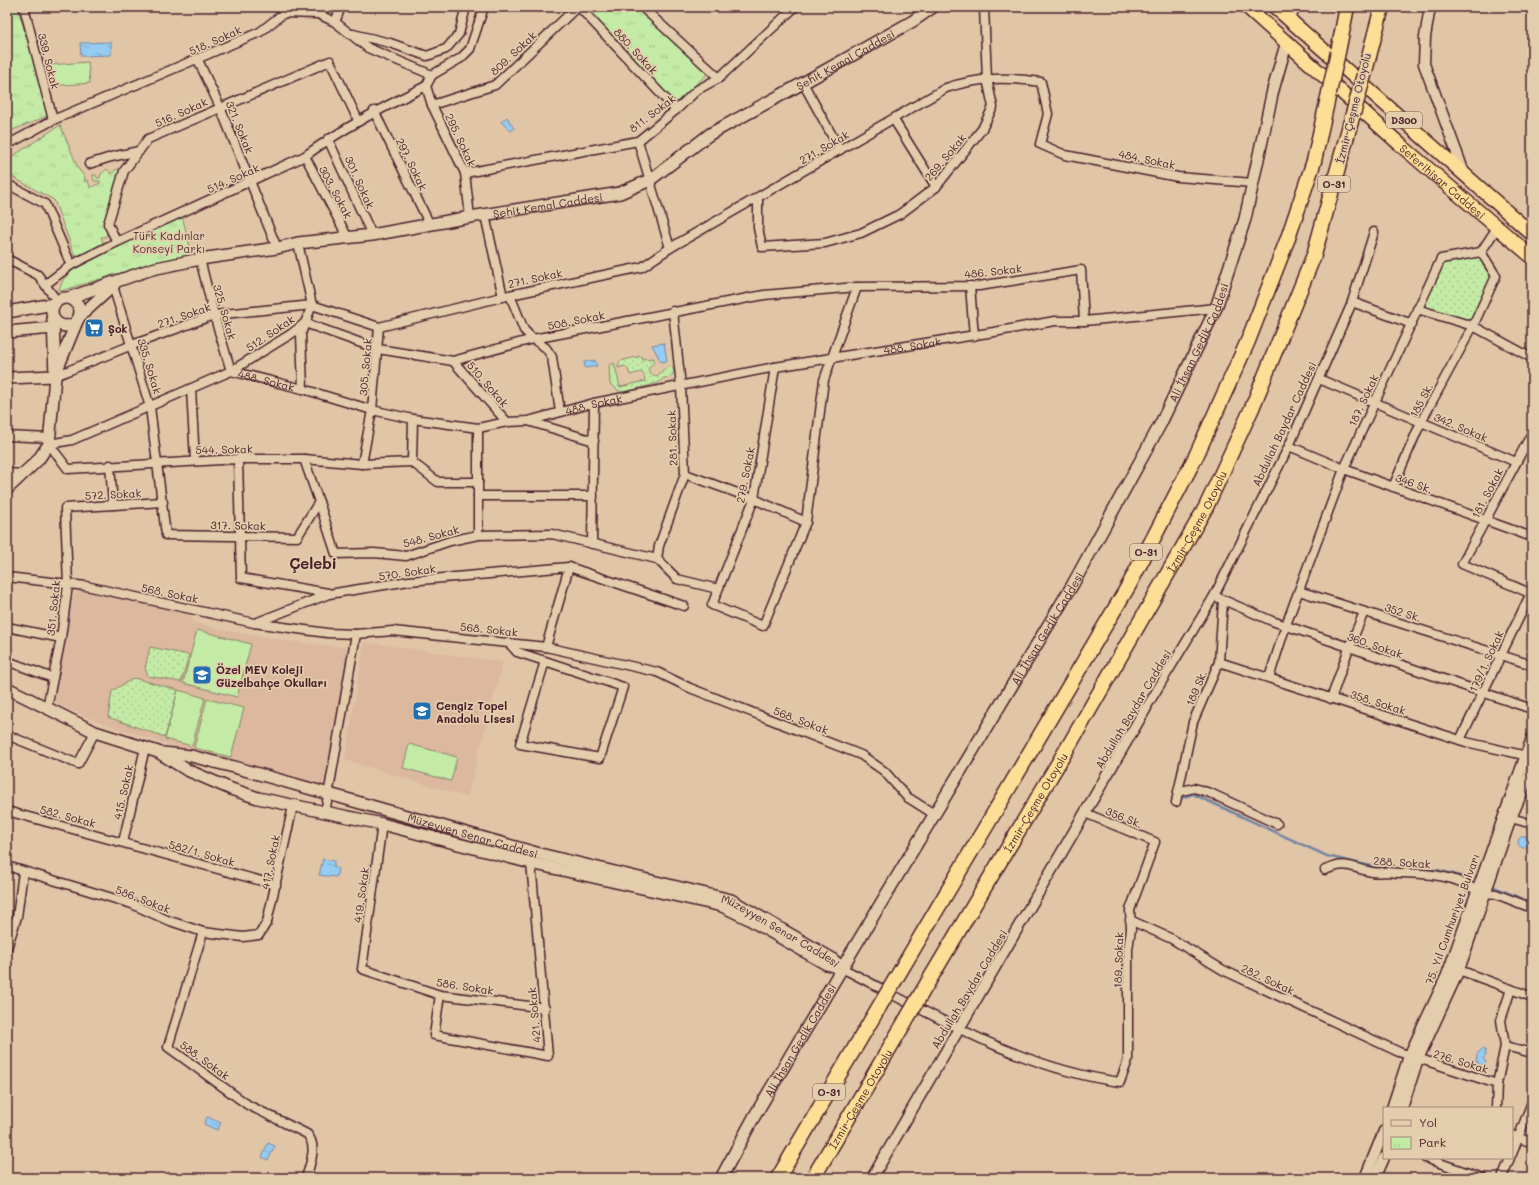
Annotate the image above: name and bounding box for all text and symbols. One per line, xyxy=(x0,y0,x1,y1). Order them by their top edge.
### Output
street label: 518. Sokak xyxy=(186,22,244,58)
street label: 880. Sokak xyxy=(611,25,661,77)
street label: Şehit Kemal Caddesi xyxy=(793,26,897,93)
street label: 809. Sokak xyxy=(487,28,539,78)
street label: 339. Sokak xyxy=(35,31,63,91)
street label: İzmir-Çeşme Otoyolu xyxy=(1332,51,1374,165)
street label: 811. Sokak xyxy=(626,91,678,135)
street label: 516. Sokak xyxy=(152,94,210,130)
street label: 321. Sokak xyxy=(223,98,257,156)
street label: 295. Sokak xyxy=(442,111,480,169)
road number: D300 xyxy=(1386,112,1422,128)
street label: 271. Sokak xyxy=(796,127,852,167)
street label: 269. Sokak xyxy=(921,130,969,184)
street label: 297. Sokak xyxy=(393,135,431,193)
street label: Seferihisar Caddesi xyxy=(1397,140,1489,222)
street label: 484. Sokak xyxy=(1117,146,1177,172)
street label: 301. Sokak xyxy=(342,153,378,211)
street label: 514. Sokak xyxy=(204,160,262,196)
street label: 303. Sokak xyxy=(316,163,356,221)
road number: O-31 xyxy=(1318,176,1350,192)
street label: Şehit Kemal Caddesi xyxy=(492,188,603,221)
park label: Türk Kadınlar Konseyi Parkı xyxy=(133,228,205,256)
street label: 486. Sokak xyxy=(963,261,1023,281)
street label: 271. Sokak xyxy=(506,265,564,291)
street label: Ali İhsan Gedik Caddesi xyxy=(1165,281,1231,404)
street label: 325. Sokak xyxy=(210,283,240,342)
street label: 271. Sokak xyxy=(155,299,213,331)
street label: 508. Sokak xyxy=(546,307,606,333)
street label: 512. Sokak xyxy=(243,311,297,355)
supermarket icon: Şok xyxy=(83,317,105,339)
place label: Şok xyxy=(108,321,128,336)
street label: 488. Sokak xyxy=(882,333,942,357)
street label: 335. Sokak xyxy=(134,336,166,396)
street label: 305. Sokak xyxy=(355,337,375,396)
street label: 510. Sokak xyxy=(464,358,512,410)
street label: Abdullah Baydar Caddesi xyxy=(1248,359,1320,489)
street label: 488. Sokak xyxy=(236,366,296,394)
street label: 187. Sokak xyxy=(1344,371,1382,428)
street label: 185 Sk. xyxy=(1406,380,1436,420)
street label: 488. Sokak xyxy=(564,390,623,418)
street label: 342. Sokak xyxy=(1432,409,1490,445)
street label: 281. Sokak xyxy=(664,410,680,466)
street label: 544. Sokak xyxy=(195,441,253,457)
street label: 279. Sokak xyxy=(732,446,758,504)
street label: 181. Sokak xyxy=(1468,465,1506,521)
street label: İzmir-Çeşme Otoyolu xyxy=(1163,468,1229,575)
street label: 346 Sk. xyxy=(1393,469,1435,497)
street label: 572. Sokak xyxy=(84,485,142,503)
street label: 317. Sokak xyxy=(210,517,266,533)
street label: 548. Sokak xyxy=(401,521,461,551)
road number: O-31 xyxy=(1130,544,1162,560)
district label: Çelebi xyxy=(289,553,337,573)
street label: 570. Sokak xyxy=(378,561,437,583)
street label: Ali İhsan Gedik Caddesi xyxy=(1007,569,1086,687)
street label: 351. Sokak xyxy=(43,579,63,637)
street label: 568. Sokak xyxy=(140,580,200,606)
street label: 352 Sk. xyxy=(1383,599,1423,625)
street label: 568. Sokak xyxy=(459,619,519,639)
street label: 360. Sokak xyxy=(1345,628,1405,662)
street label: 179/1. Sokak xyxy=(1465,628,1507,694)
street label: Abdullah Baydar Caddesi xyxy=(1092,647,1174,771)
place label: Özel MEV Koleji Güzelbahçe Okulları xyxy=(216,662,327,690)
school or university icon: Özel MEV Koleji Güzelbahçe Okulları xyxy=(191,664,213,686)
street label: 189 Sk. xyxy=(1182,668,1210,708)
street label: 358. Sokak xyxy=(1348,686,1408,718)
place label: Cengiz Topel Anadolu Lisesi xyxy=(436,698,515,726)
school or university icon: Cengiz Topel Anadolu Lisesi xyxy=(411,700,433,722)
street label: 568. Sokak xyxy=(771,703,831,737)
street label: İzmir-Çeşme Otoyolu xyxy=(1000,750,1071,855)
street label: 415. Sokak xyxy=(109,763,137,821)
street label: 582. Sokak xyxy=(38,801,98,831)
street label: 356 Sk. xyxy=(1103,803,1145,831)
street label: Müzeyyen Senar Caddesi xyxy=(406,809,540,861)
street label: 417. Sokak xyxy=(257,833,283,891)
street label: 582/1. Sokak xyxy=(167,836,237,870)
street label: 75. Yıl Cumhuriyet Bulvarı xyxy=(1421,852,1483,986)
street label: 288. Sokak xyxy=(1373,853,1431,871)
street label: 419. Sokak xyxy=(350,866,372,924)
street label: 586. Sokak xyxy=(113,882,173,916)
street label: Müzeyyen Senar Caddesi xyxy=(720,890,843,970)
street label: Abdullah Baydar Caddesi xyxy=(928,927,1010,1051)
street label: 189. Sokak xyxy=(1110,932,1126,988)
street label: 282. Sokak xyxy=(1239,960,1297,998)
street label: 586. Sokak xyxy=(435,974,495,998)
street label: Ali İhsan Gedik Caddesi xyxy=(760,980,839,1099)
street label: 421. Sokak xyxy=(524,987,544,1043)
street label: 588. Sokak xyxy=(177,1037,233,1083)
street label: İzmir-Çeşme Otoyolu xyxy=(824,1046,895,1151)
street label: 276. Sokak xyxy=(1432,1046,1491,1077)
road number: O-31 xyxy=(813,1084,845,1100)
legend xyxy=(1383,1107,1513,1159)
text: Yol xyxy=(1419,1114,1437,1130)
text: Park xyxy=(1419,1134,1446,1150)

